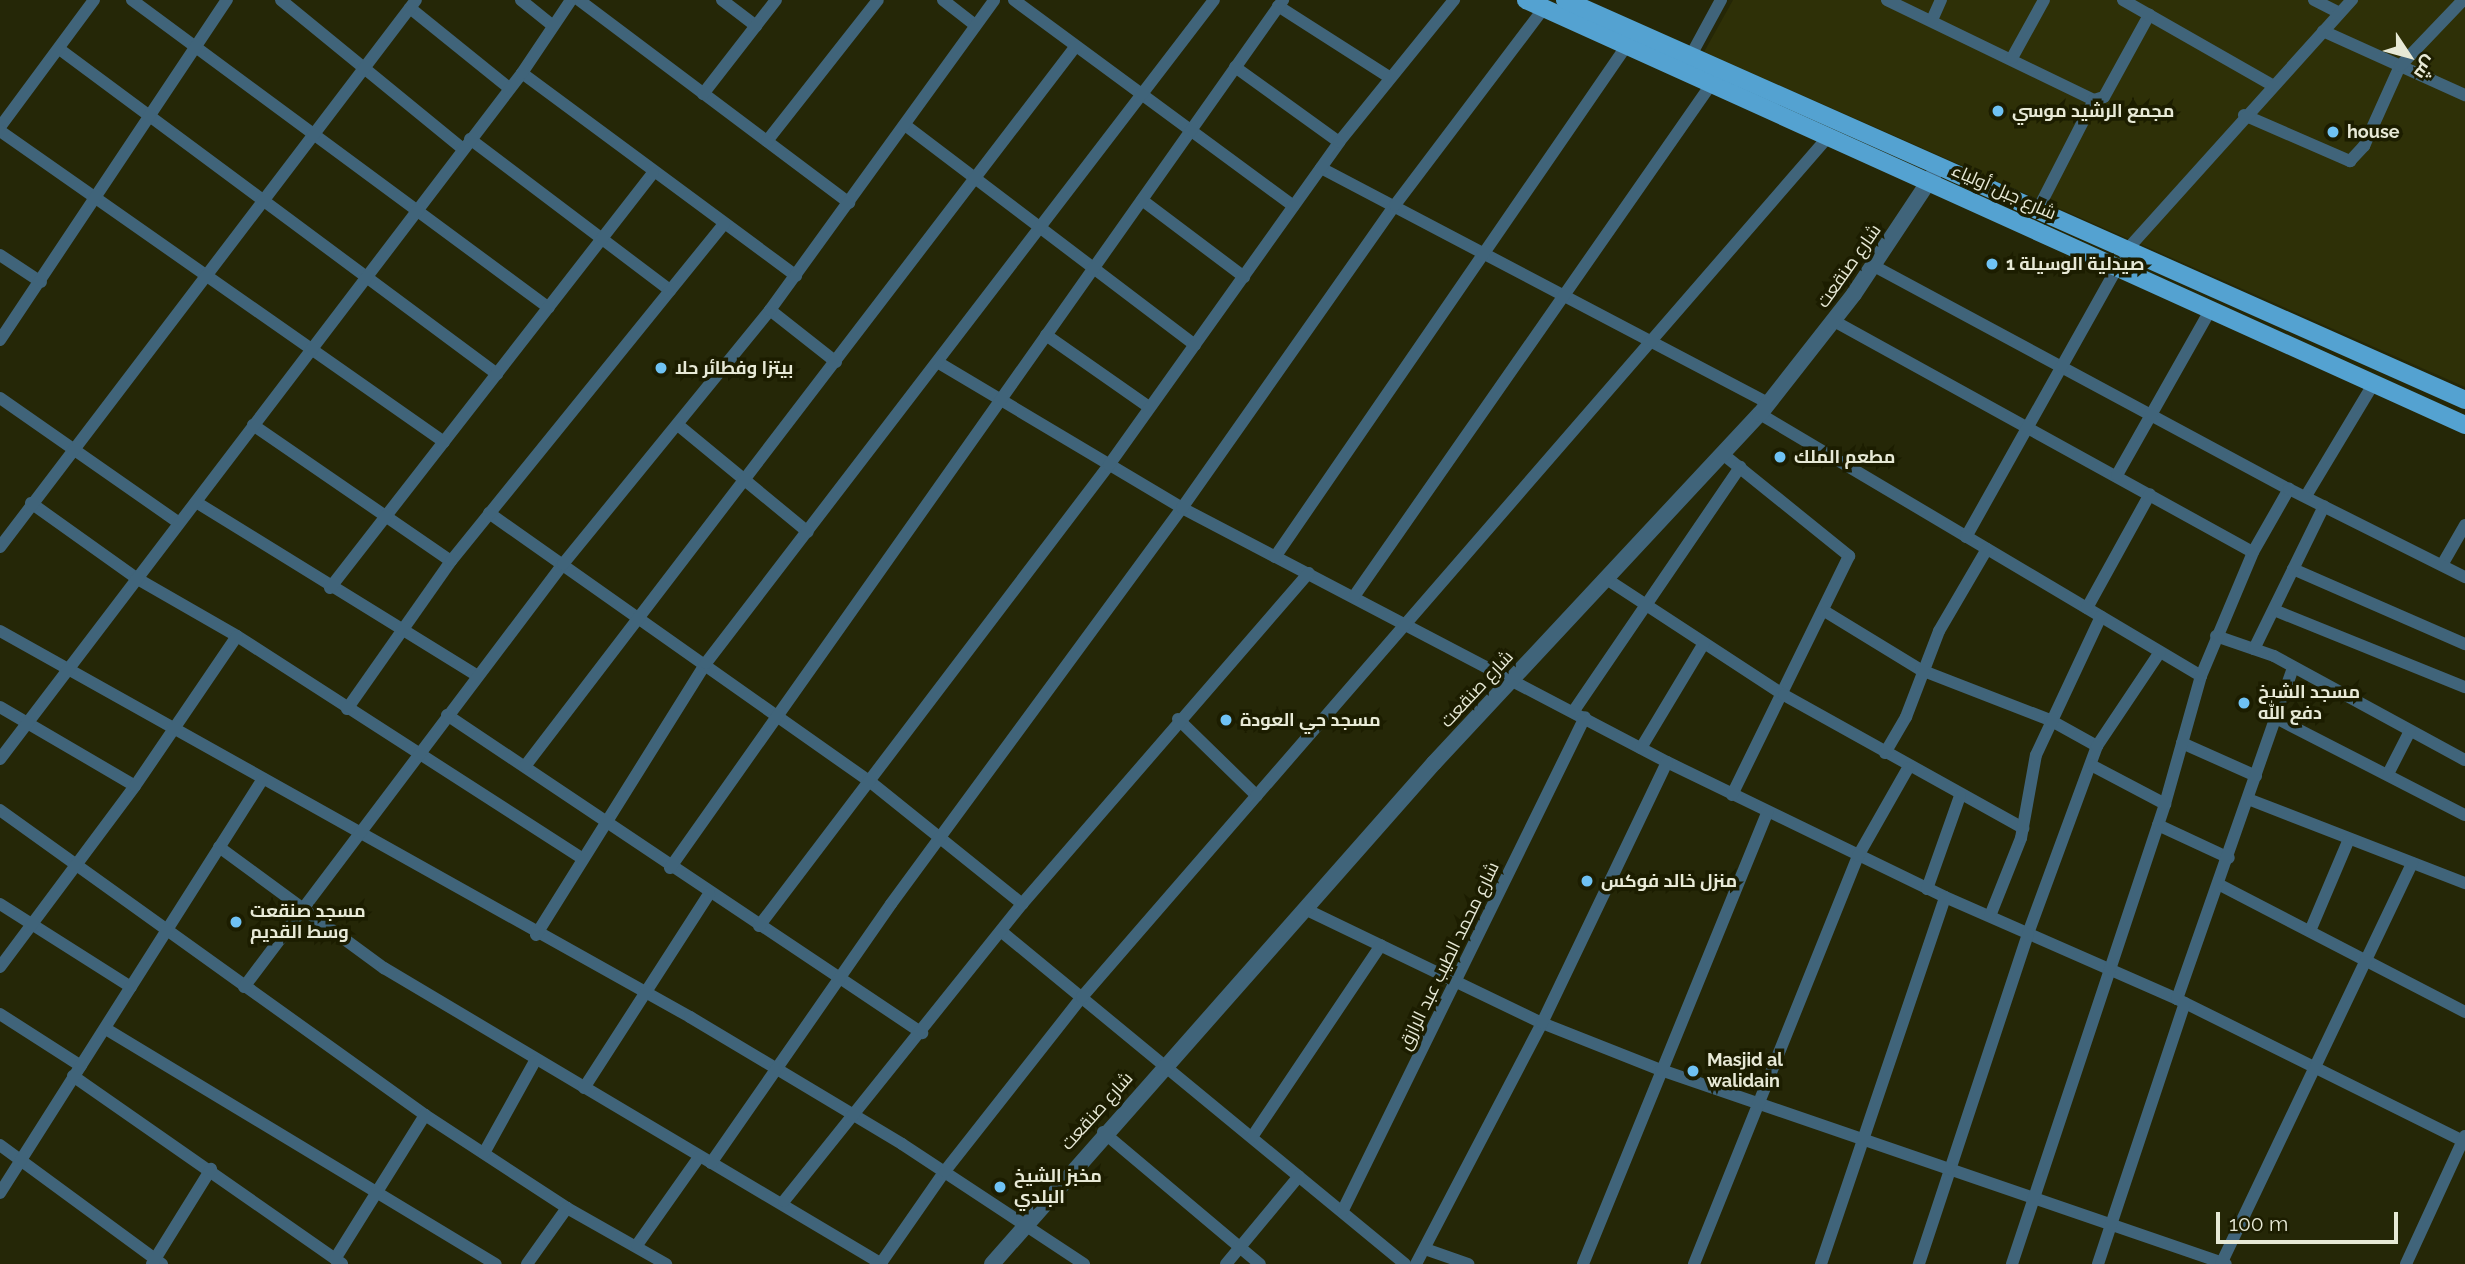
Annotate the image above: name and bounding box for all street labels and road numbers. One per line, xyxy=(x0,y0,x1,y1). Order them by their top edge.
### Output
street label: شارع جبل أولياء xyxy=(1948,159,2060,225)
street label: شارع صنقعت xyxy=(1812,220,1886,312)
street label: شارع صنقعت xyxy=(1436,646,1518,732)
street label: شارع محمد الطيب عبد الرازق xyxy=(1394,858,1504,1054)
street label: شارع صنقعت xyxy=(1056,1068,1138,1154)

